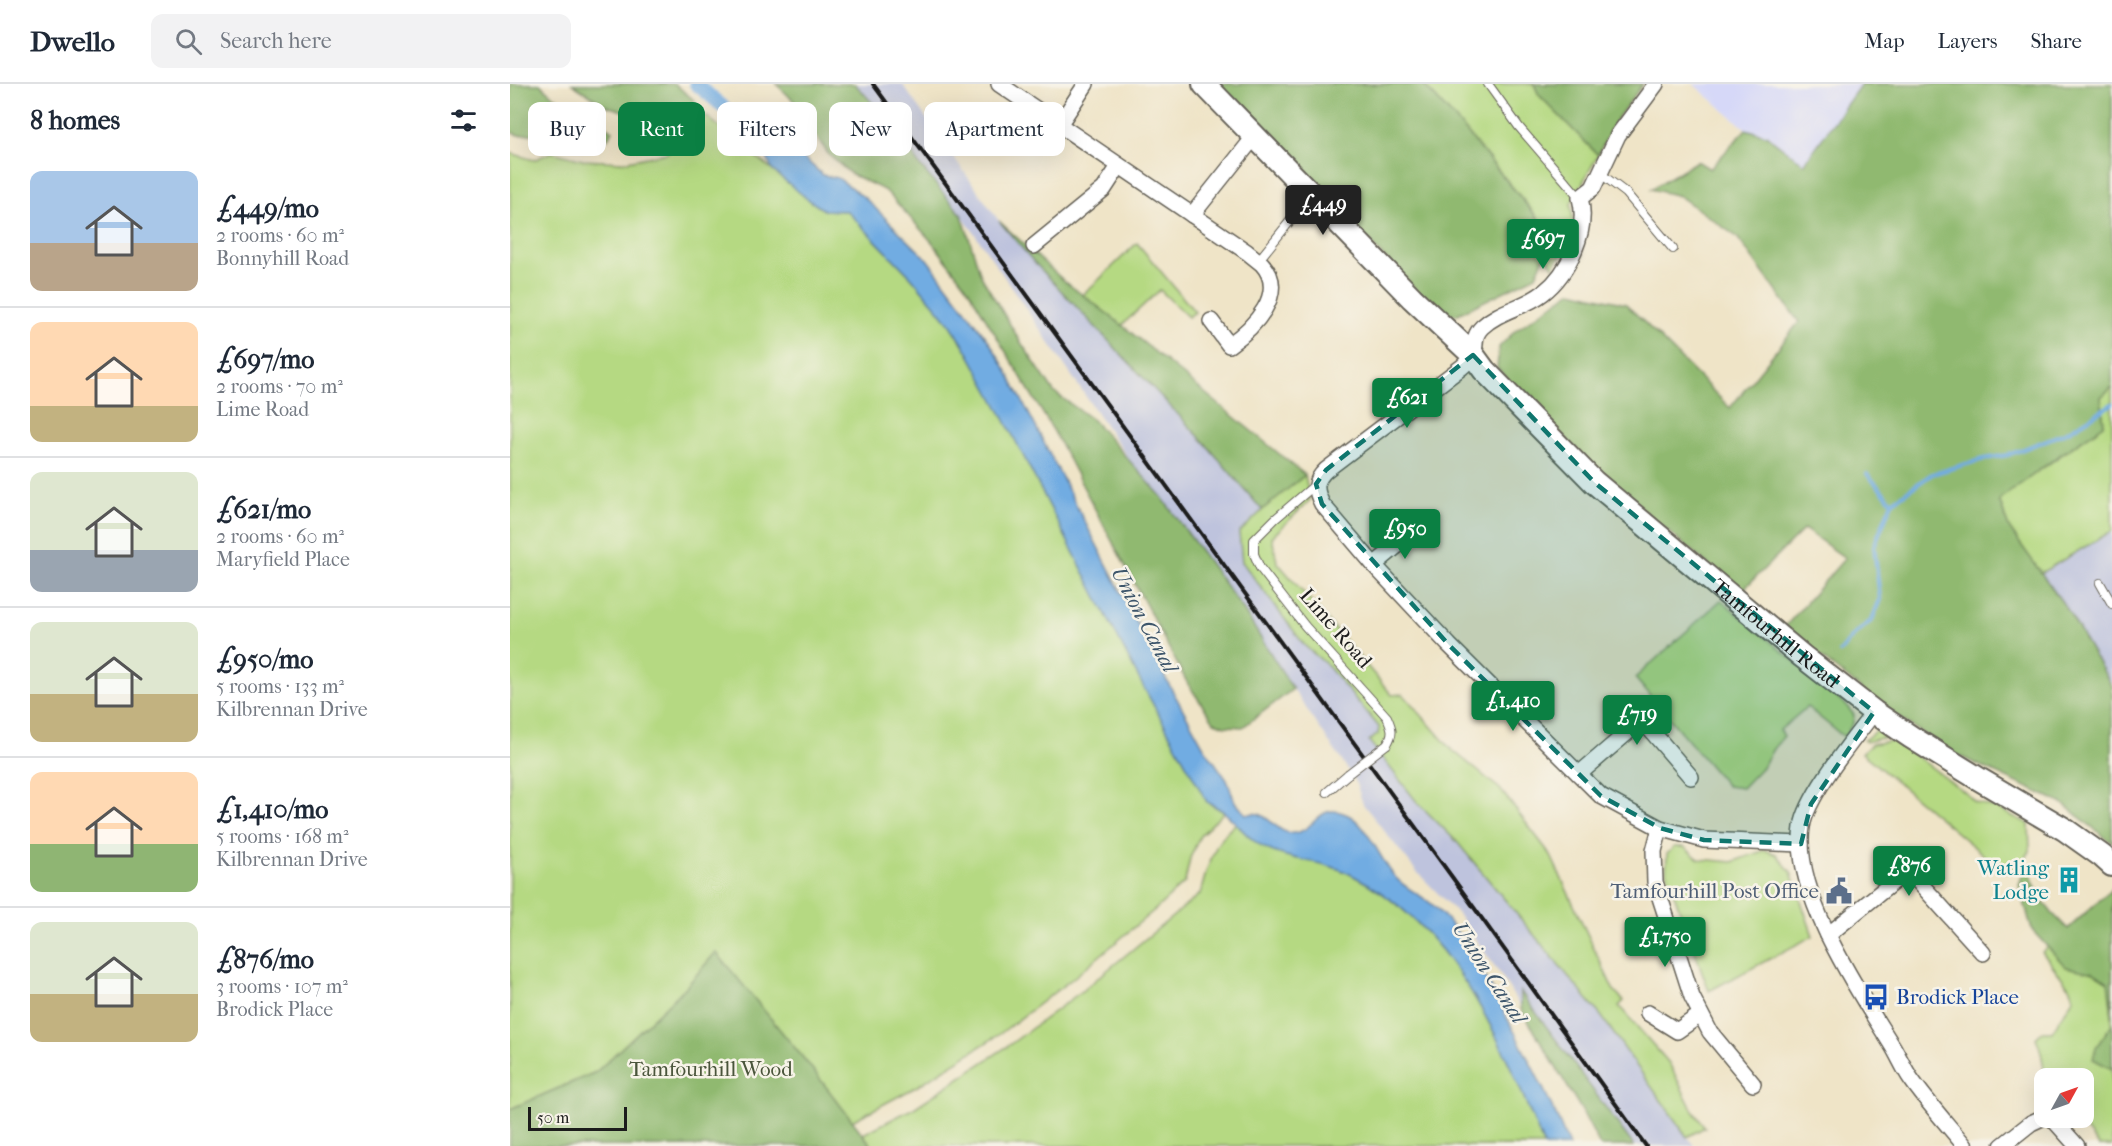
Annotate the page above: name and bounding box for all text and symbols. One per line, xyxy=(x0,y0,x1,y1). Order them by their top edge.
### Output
search box xyxy=(151,14,571,68)
text: Dwello xyxy=(30,25,115,58)
icon: search xyxy=(172,25,205,58)
text: Search here xyxy=(220,28,332,54)
text: Map xyxy=(1864,29,1905,53)
text: Layers xyxy=(1938,29,1997,53)
text: Share xyxy=(2030,29,2082,53)
chip: Buy xyxy=(528,102,606,156)
chip: Rent xyxy=(618,102,705,156)
chip: Filters xyxy=(717,102,817,156)
chip: New xyxy=(829,102,912,156)
chip: Apartment xyxy=(924,102,1065,156)
icon: filters xyxy=(447,104,480,137)
text: 8 homes xyxy=(30,105,120,136)
pin: £449 xyxy=(1287,185,1359,236)
text: £449/mo xyxy=(216,193,319,224)
text: £449 xyxy=(1299,193,1347,216)
icon: home xyxy=(78,195,150,267)
pin: £697 xyxy=(1507,219,1579,270)
text: 2 rooms · 60 m² xyxy=(216,224,344,247)
text: £697 xyxy=(1521,227,1565,250)
text: Bonnyhill Road xyxy=(216,247,349,270)
text: £697/mo xyxy=(216,344,314,375)
icon: home xyxy=(78,346,150,418)
text: 2 rooms · 70 m² xyxy=(216,375,343,398)
pin: £621 xyxy=(1371,378,1443,429)
text: £621 xyxy=(1386,386,1428,409)
text: Lime Road xyxy=(216,398,309,421)
text: £621/mo xyxy=(216,494,311,525)
icon: home xyxy=(78,496,150,568)
pin: £950 xyxy=(1369,509,1441,560)
text: £950 xyxy=(1383,517,1427,540)
text: 2 rooms · 60 m² xyxy=(216,525,344,548)
text: Maryfield Place xyxy=(216,548,350,571)
water label: Union Canal xyxy=(1105,562,1184,679)
street label: Tamfourhill Road xyxy=(1707,574,1845,693)
street label: Lime Road xyxy=(1295,583,1378,673)
text: £950/mo xyxy=(216,644,314,675)
icon: home xyxy=(78,646,150,718)
text: 5 rooms · 133 m² xyxy=(216,675,344,698)
pin: £1,410 xyxy=(1464,681,1562,732)
text: £1,410 xyxy=(1485,689,1541,712)
pin: £719 xyxy=(1601,695,1673,746)
text: Kilbrennan Drive xyxy=(216,698,368,721)
text: £719 xyxy=(1617,703,1657,726)
text: £1,410/mo xyxy=(216,794,329,825)
icon: home xyxy=(78,796,150,868)
text: 5 rooms · 168 m² xyxy=(216,825,349,848)
pin: £876 xyxy=(1873,846,1945,897)
text: Kilbrennan Drive xyxy=(216,848,368,871)
text: £876 xyxy=(1887,854,1931,877)
place label: Watling Lodge xyxy=(1976,856,2050,904)
building icon: Watling Lodge xyxy=(2054,865,2084,895)
public building icon: Tamfourhill Post Office xyxy=(1824,876,1854,906)
place label: Tamfourhill Post Office xyxy=(1610,879,1819,903)
water label: Union Canal xyxy=(1447,917,1533,1031)
pin: £1,750 xyxy=(1616,917,1714,968)
text: £1,750 xyxy=(1639,925,1691,948)
text: £876/mo xyxy=(216,944,314,975)
icon: home xyxy=(78,946,150,1018)
text: 3 rooms · 107 m² xyxy=(216,975,348,998)
bus stop icon: Brodick Place xyxy=(1861,982,1891,1012)
place label: Brodick Place xyxy=(1896,985,2019,1009)
text: Brodick Place xyxy=(216,998,333,1021)
park label: Tamfourhill Wood xyxy=(629,1057,793,1081)
north arrow xyxy=(2034,1068,2094,1128)
map controls xyxy=(2034,1068,2094,1128)
scale bar xyxy=(528,1104,627,1132)
text: 50 m xyxy=(537,1108,569,1127)

